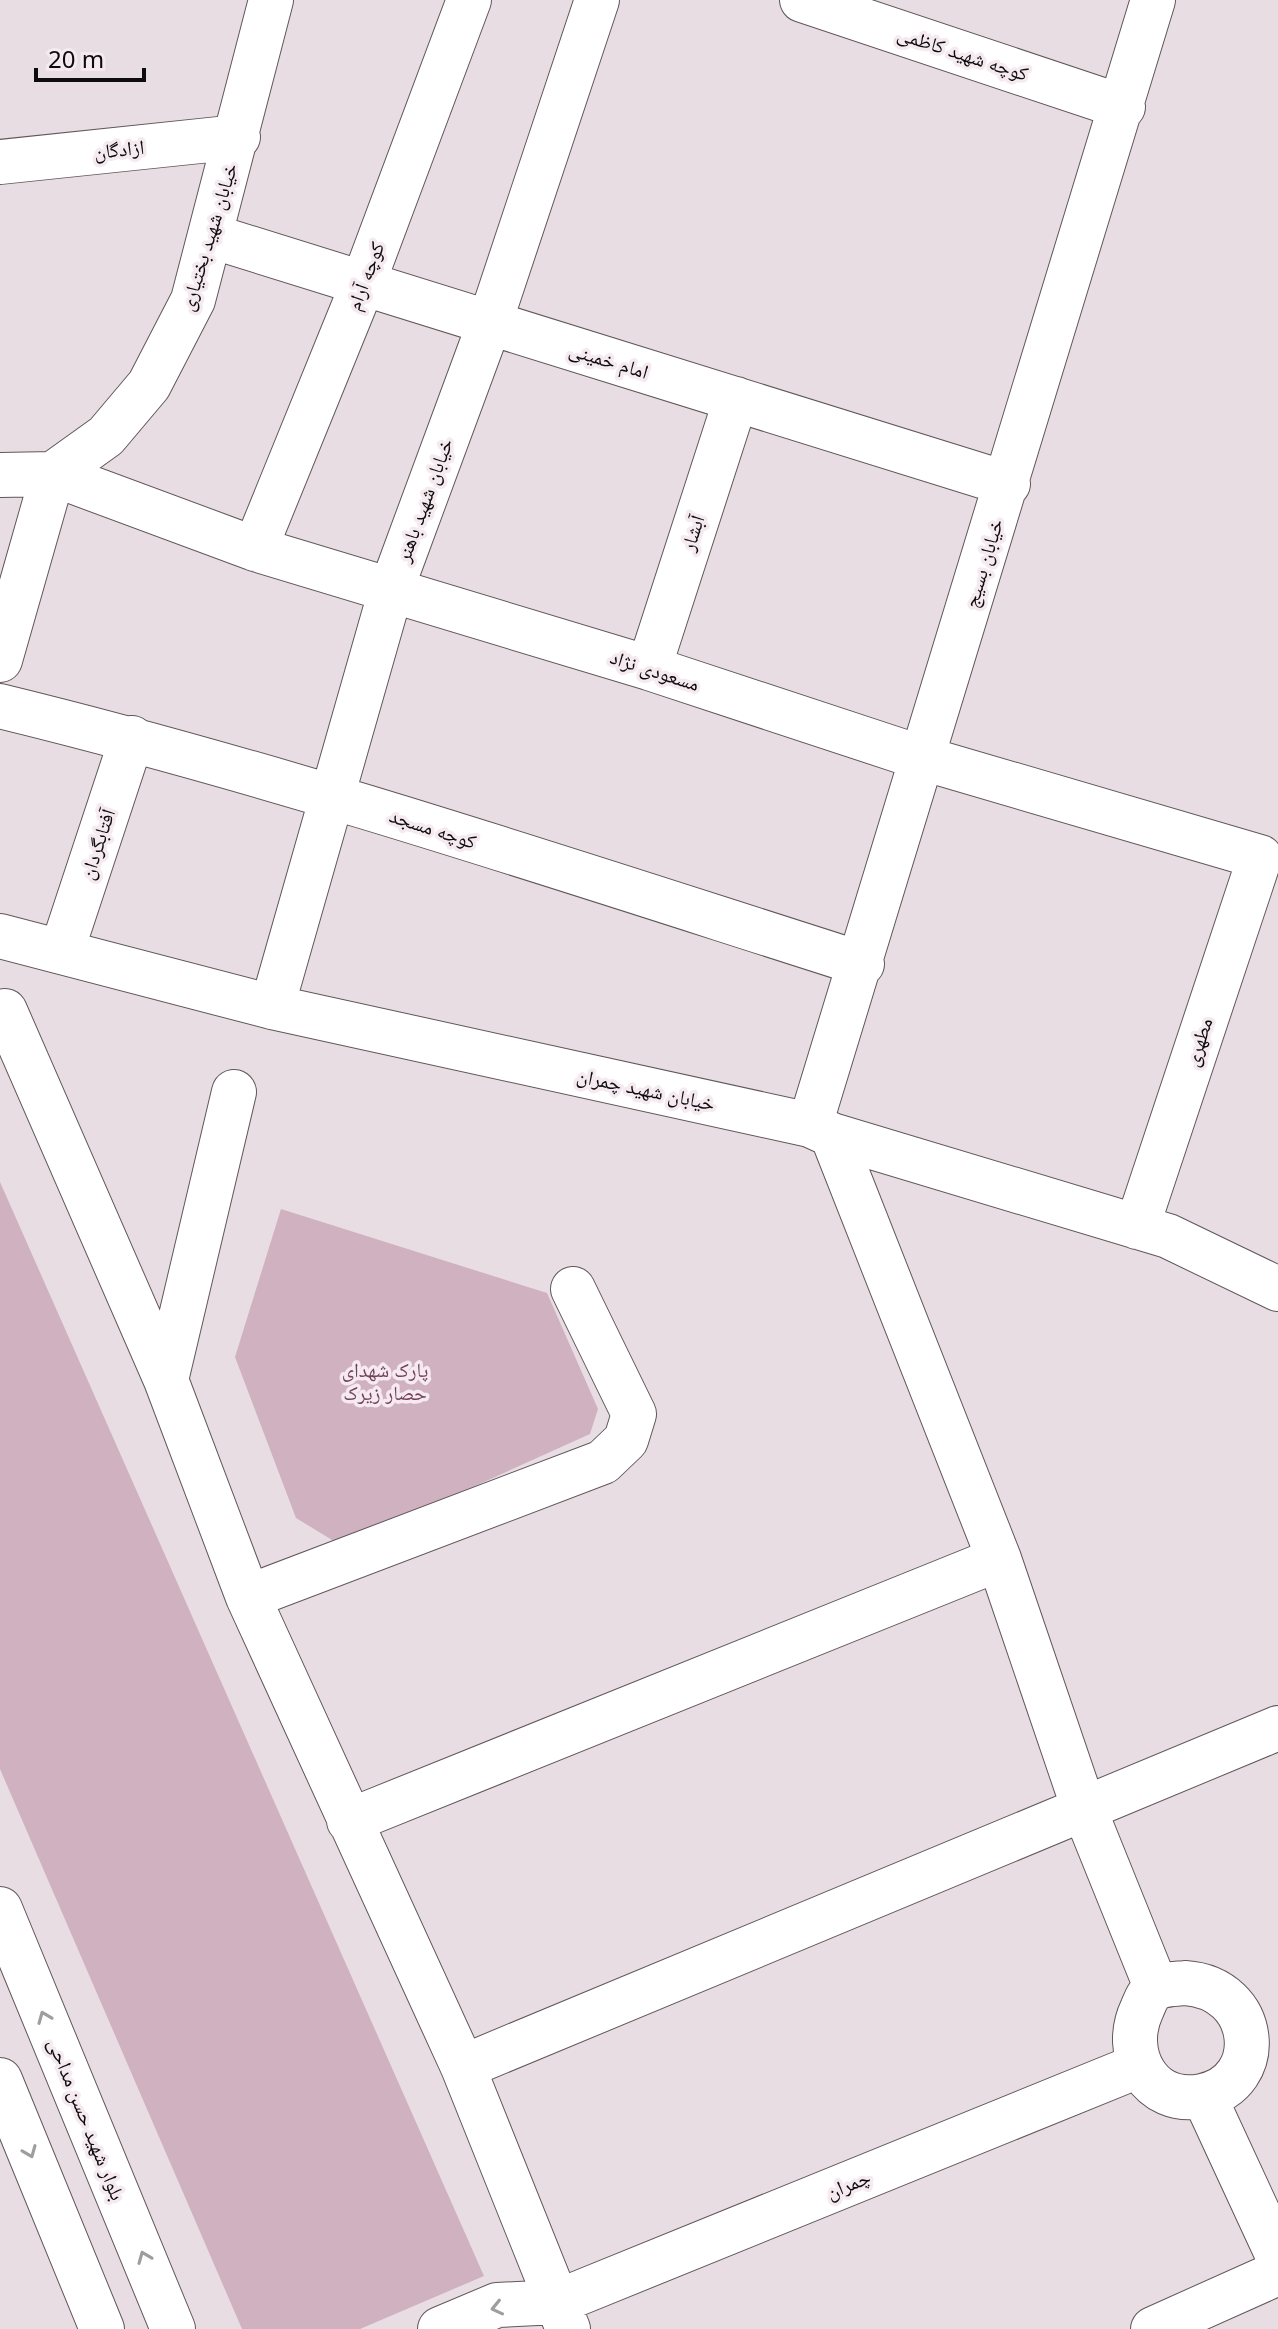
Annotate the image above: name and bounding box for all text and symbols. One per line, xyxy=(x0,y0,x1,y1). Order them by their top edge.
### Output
street label: کوچه شهید کاظمی xyxy=(894,19,1032,87)
scale bar xyxy=(36,32,144,82)
text: 20 m xyxy=(48,42,104,75)
street label: ازادگان xyxy=(92,133,146,165)
street label: خیابان شهید بختیاری xyxy=(173,159,243,314)
street label: کوچه آرام xyxy=(340,238,391,315)
street label: امام خمینی xyxy=(566,335,652,386)
street label: خیابان شهید باهنر xyxy=(389,434,459,567)
street label: آبشار xyxy=(673,511,711,555)
street label: خیابان بسیج xyxy=(957,515,1009,611)
street label: مسعودی نژاد xyxy=(607,643,703,697)
street label: کوچه مسجد xyxy=(386,801,480,855)
street label: آفتابگردان xyxy=(73,804,121,883)
street label: مطهری xyxy=(1177,1014,1219,1070)
street label: خیابان شهید چمران xyxy=(574,1061,718,1117)
park label: پارک شهدای حصار زیرک xyxy=(342,1356,428,1406)
one-way arrow xyxy=(38,2011,54,2025)
street label: بلوار شهید حسن مداحی xyxy=(42,2034,132,2204)
one-way arrow xyxy=(20,2144,36,2158)
street label: چمران xyxy=(822,2163,874,2205)
one-way arrow xyxy=(137,2251,153,2265)
one-way arrow xyxy=(490,2298,504,2315)

